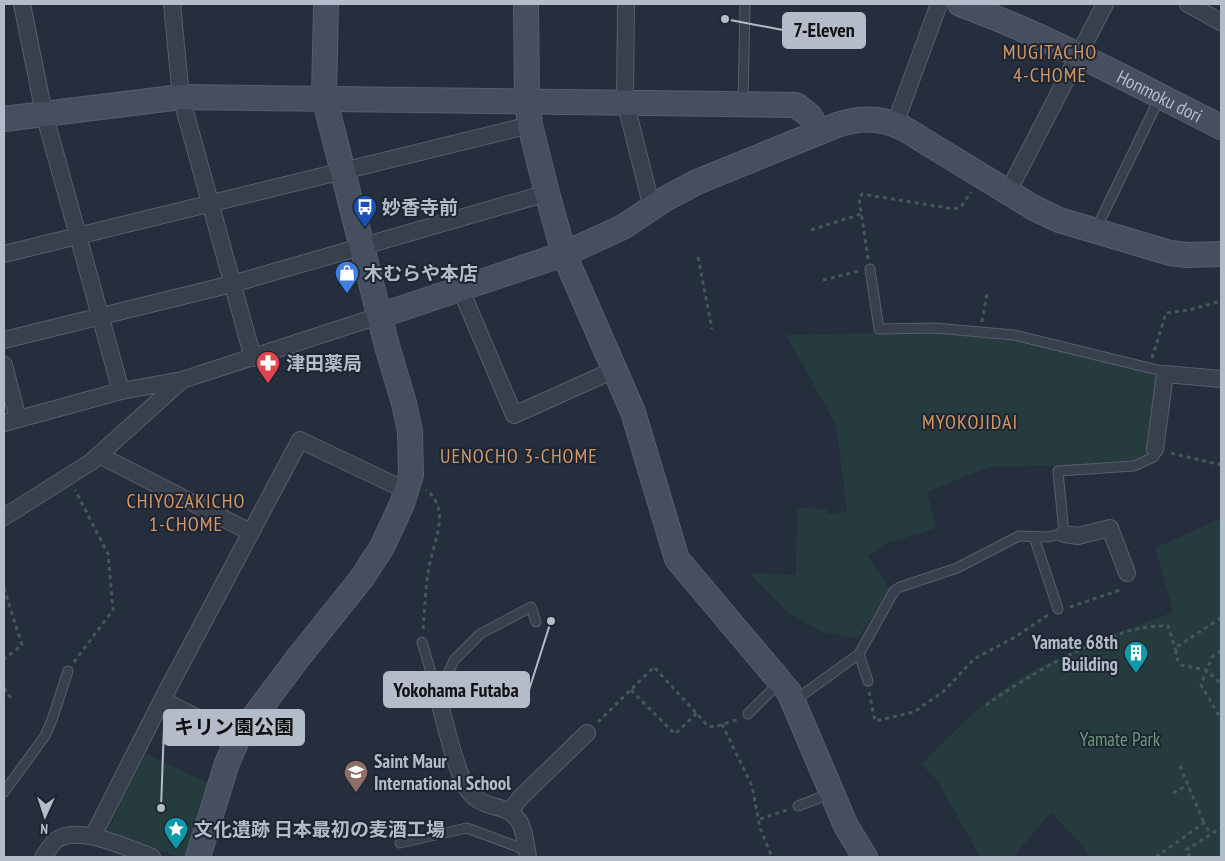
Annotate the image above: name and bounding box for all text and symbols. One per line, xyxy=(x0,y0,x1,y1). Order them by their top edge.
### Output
callout: 7-Eleven xyxy=(783,13,865,48)
text: 7-Eleven xyxy=(793,17,855,43)
district label: MUGITACHO 4-CHOME xyxy=(1003,39,1097,88)
street label: Honmoku dori xyxy=(1113,64,1207,128)
bus stop icon: 妙香寺前 xyxy=(352,194,378,228)
place label: 妙香寺前 xyxy=(382,195,458,219)
shop icon: 木むらや本店 xyxy=(334,260,360,294)
place label: 木むらや本店 xyxy=(364,261,478,285)
pharmacy icon: 津田薬局 xyxy=(255,350,281,384)
place label: 津田薬局 xyxy=(286,351,362,375)
district label: MYOKOJIDAI xyxy=(922,409,1018,435)
district label: UENOCHO 3-CHOME xyxy=(440,443,598,469)
district label: CHIYOZAKICHO 1-CHOME xyxy=(127,488,245,537)
place label: Yamate 68th Building xyxy=(1031,630,1118,676)
building icon: Yamate 68th Building xyxy=(1123,640,1149,674)
callout: Yokohama Futaba xyxy=(384,672,529,707)
text: Yokohama Futaba xyxy=(392,677,519,703)
callout: キリン園公園 xyxy=(164,710,304,745)
text: キリン園公園 xyxy=(174,714,294,740)
park label: Yamate Park xyxy=(1080,727,1161,751)
place label: Saint Maur International School xyxy=(374,749,511,795)
school or university icon: Saint Maur International School xyxy=(343,759,369,793)
north arrow xyxy=(20,791,70,841)
place icon: 文化遺跡 日本最初の麦酒工場 xyxy=(163,816,189,850)
place label: 文化遺跡 日本最初の麦酒工場 xyxy=(194,817,445,841)
text: N xyxy=(40,820,49,838)

